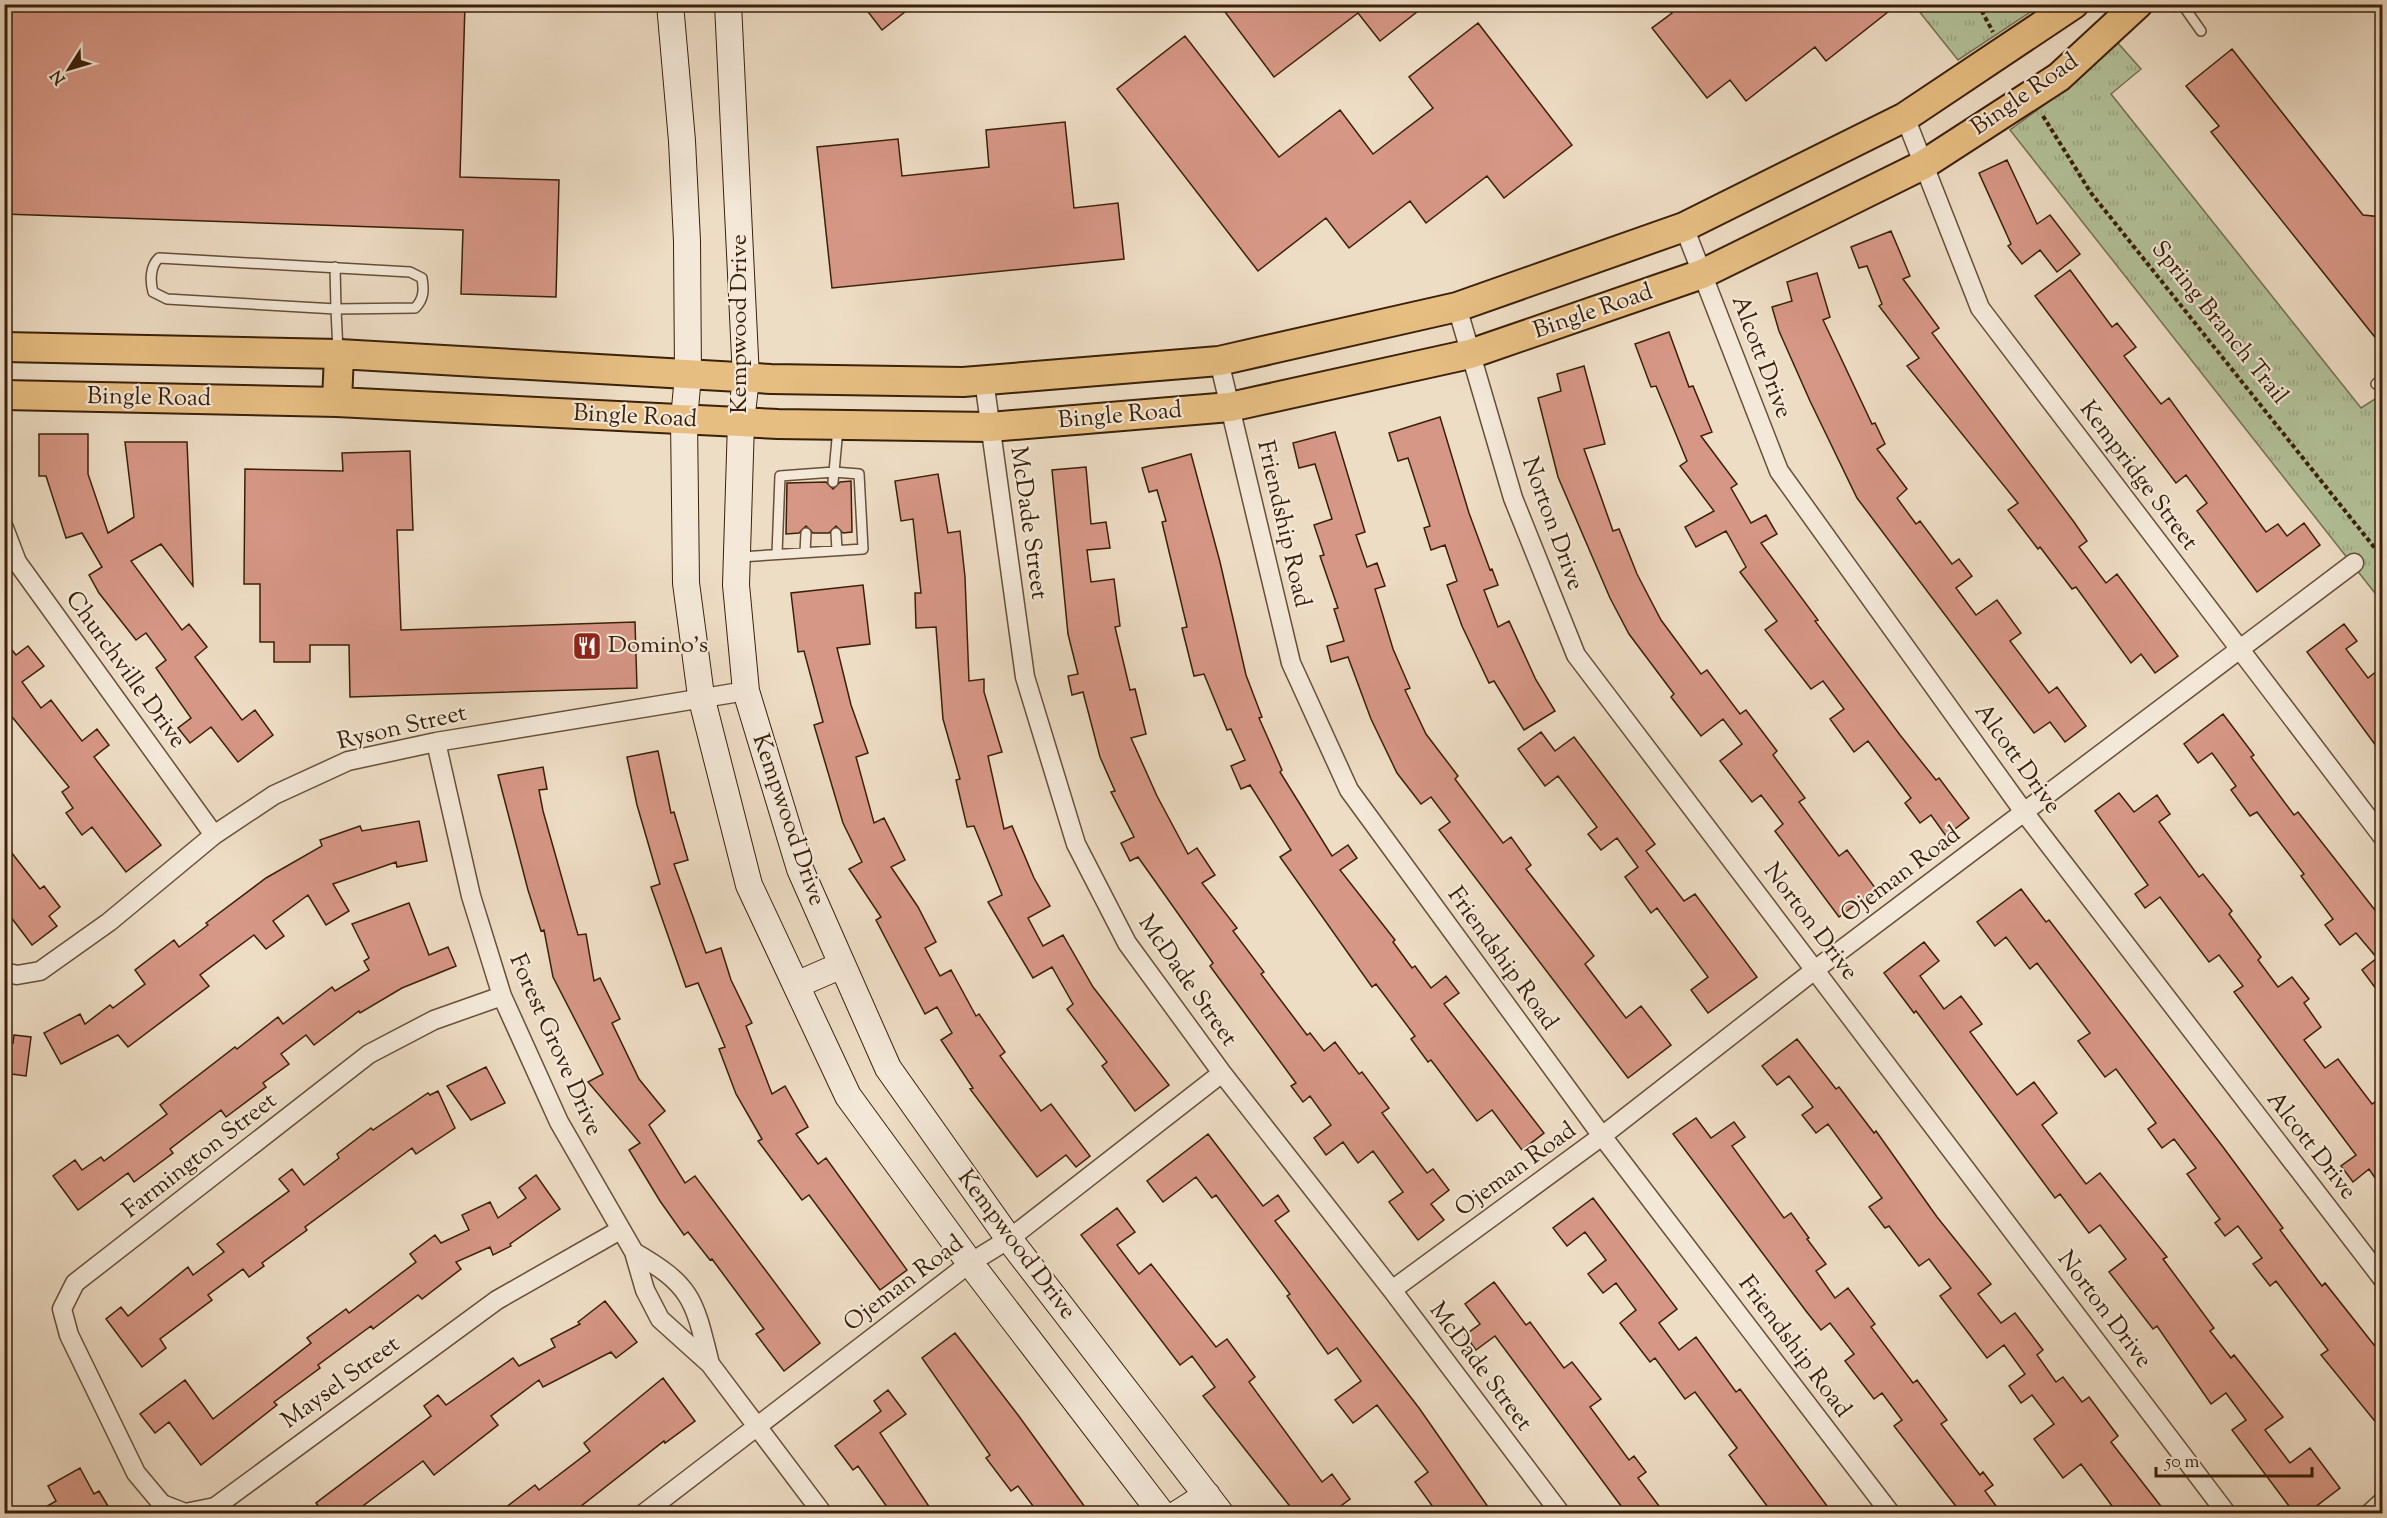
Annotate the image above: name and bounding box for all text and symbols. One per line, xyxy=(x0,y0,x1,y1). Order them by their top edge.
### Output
north arrow xyxy=(39,39,99,99)
street label: Bingle Road xyxy=(1964,45,2086,145)
text: N xyxy=(46,64,72,89)
street label: Kempwood Drive xyxy=(723,234,757,414)
street label: Spring Branch Trail xyxy=(2142,234,2296,412)
street label: Bingle Road xyxy=(1529,276,1658,348)
street label: Alcott Drive xyxy=(1722,291,1800,423)
street label: Bingle Road xyxy=(87,380,212,416)
street label: Bingle Road xyxy=(1057,394,1184,438)
street label: Kempridge Street xyxy=(2070,394,2206,558)
street label: Bingle Road xyxy=(572,397,698,437)
street label: Friendship Road xyxy=(1247,437,1319,611)
street label: McDade Street xyxy=(1000,444,1056,602)
street label: Norton Drive xyxy=(1512,453,1592,595)
street label: Churchville Drive xyxy=(56,584,194,756)
place label: Domino's xyxy=(608,629,708,663)
restaurant icon: Domino's xyxy=(571,630,603,662)
street label: Ryson Street xyxy=(334,697,470,759)
street label: Alcott Drive xyxy=(1965,697,2069,821)
street label: Kempwood Drive xyxy=(743,730,833,910)
street label: Ojeman Road xyxy=(1834,818,1969,931)
street label: Norton Drive xyxy=(1754,856,1866,988)
street label: Friendship Road xyxy=(1438,880,1566,1038)
street label: McDade Street xyxy=(1129,908,1245,1054)
street label: Forest Grove Drive xyxy=(500,949,610,1141)
street label: Farmington Street xyxy=(116,1085,284,1227)
street label: Alcott Drive xyxy=(2258,1085,2364,1207)
street label: Ojeman Road xyxy=(1448,1114,1584,1226)
street label: Kempwood Drive xyxy=(948,1163,1084,1327)
street label: Ojeman Road xyxy=(837,1227,972,1340)
street label: Norton Drive xyxy=(2048,1244,2160,1376)
street label: Friendship Road xyxy=(1729,1269,1859,1425)
street label: McDade Street xyxy=(1420,1295,1540,1439)
street label: Maysel Street xyxy=(275,1328,407,1438)
scale bar xyxy=(2156,1440,2312,1478)
text: 50 m xyxy=(2164,1450,2200,1476)

